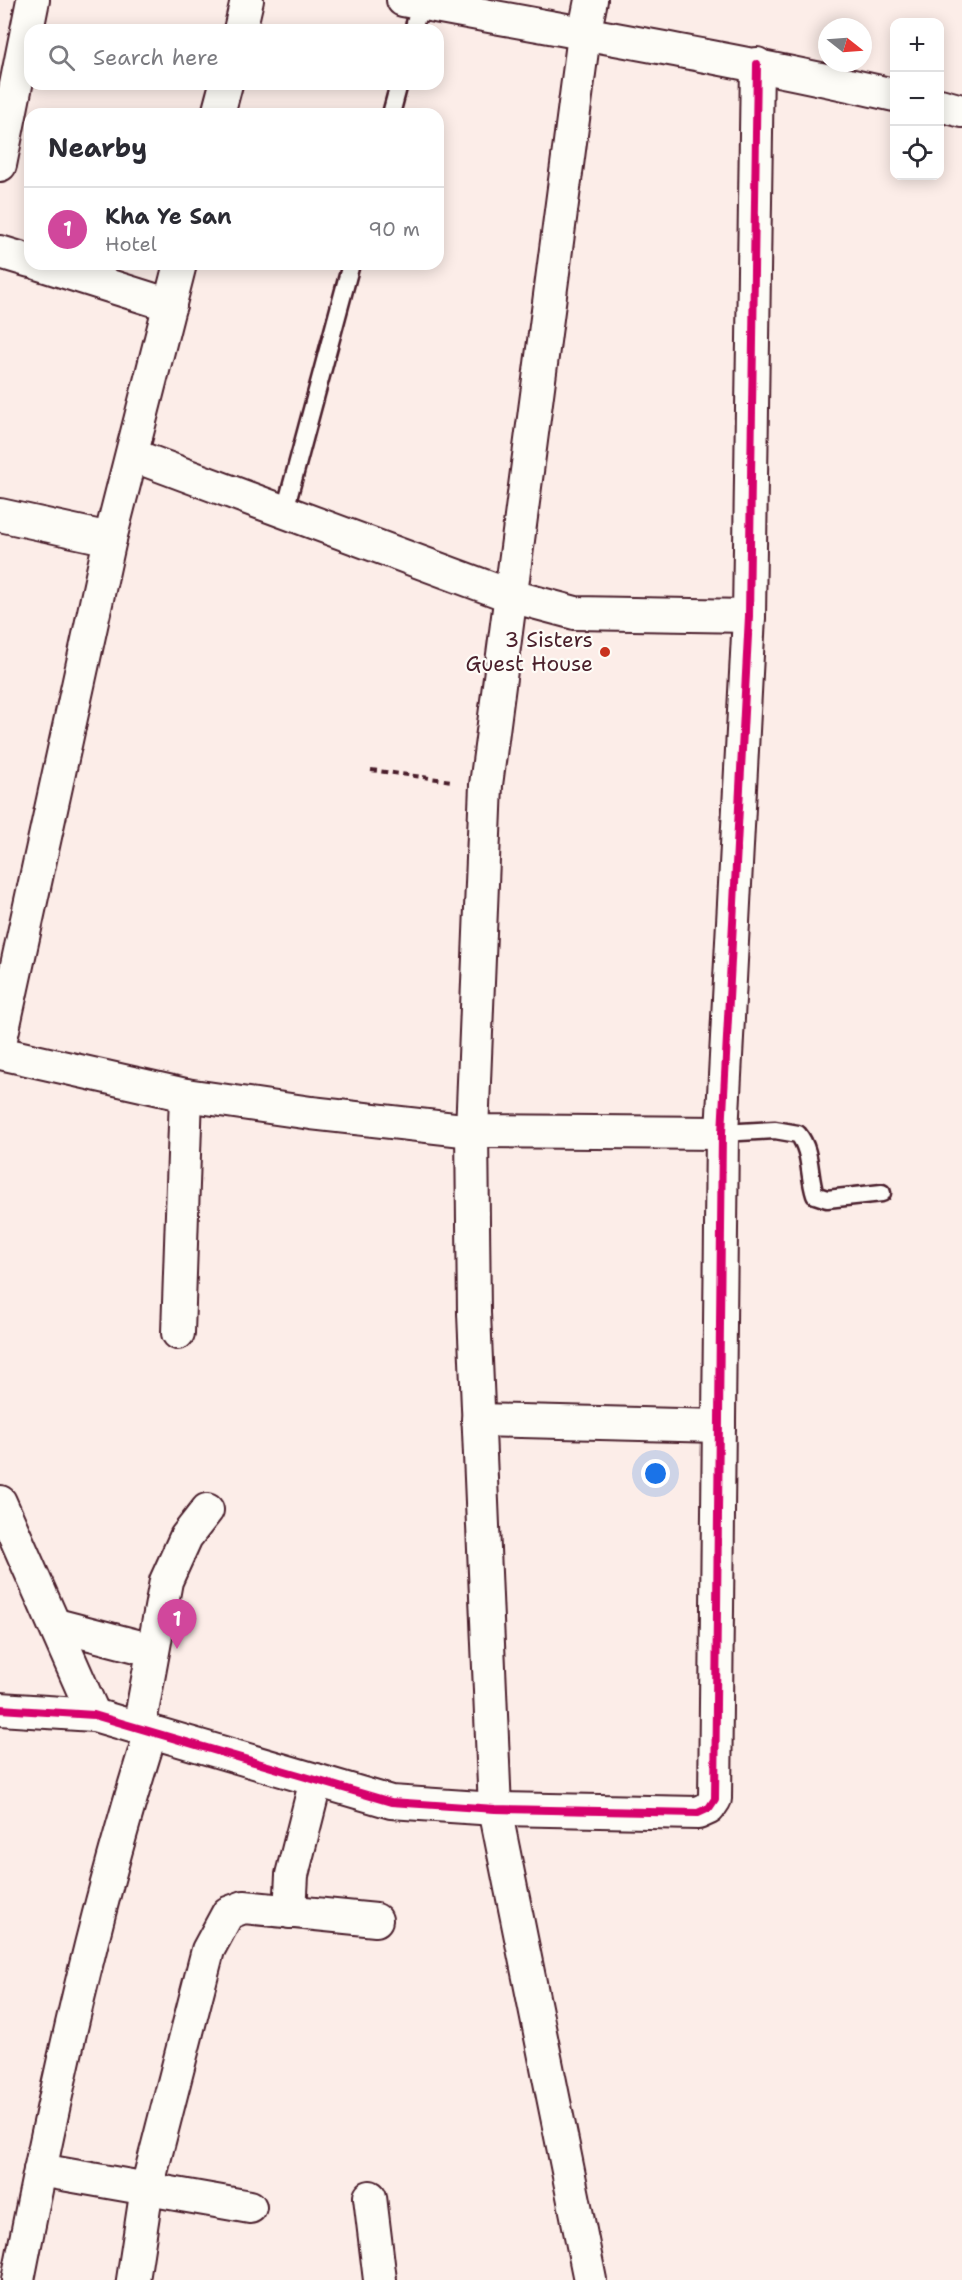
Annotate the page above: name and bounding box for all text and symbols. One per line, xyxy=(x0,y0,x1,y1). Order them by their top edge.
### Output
north arrow xyxy=(818,18,872,72)
map controls xyxy=(890,18,944,180)
button: + xyxy=(890,18,944,72)
search box xyxy=(24,24,444,90)
icon: search xyxy=(45,41,78,74)
text: Search here xyxy=(93,43,219,72)
button: − xyxy=(890,72,944,126)
button: locate xyxy=(890,126,944,180)
text: Nearby xyxy=(48,130,147,165)
text: Kha Ye San xyxy=(105,202,232,231)
text: 1 xyxy=(63,216,72,242)
text: 90 m xyxy=(368,216,420,242)
text: Hotel xyxy=(105,231,157,257)
place label: 3 Sisters Guest House xyxy=(465,626,593,678)
marker: 3 Sisters Guest House xyxy=(598,645,612,659)
your location xyxy=(641,1459,670,1488)
pin: 1 xyxy=(158,1600,196,1649)

